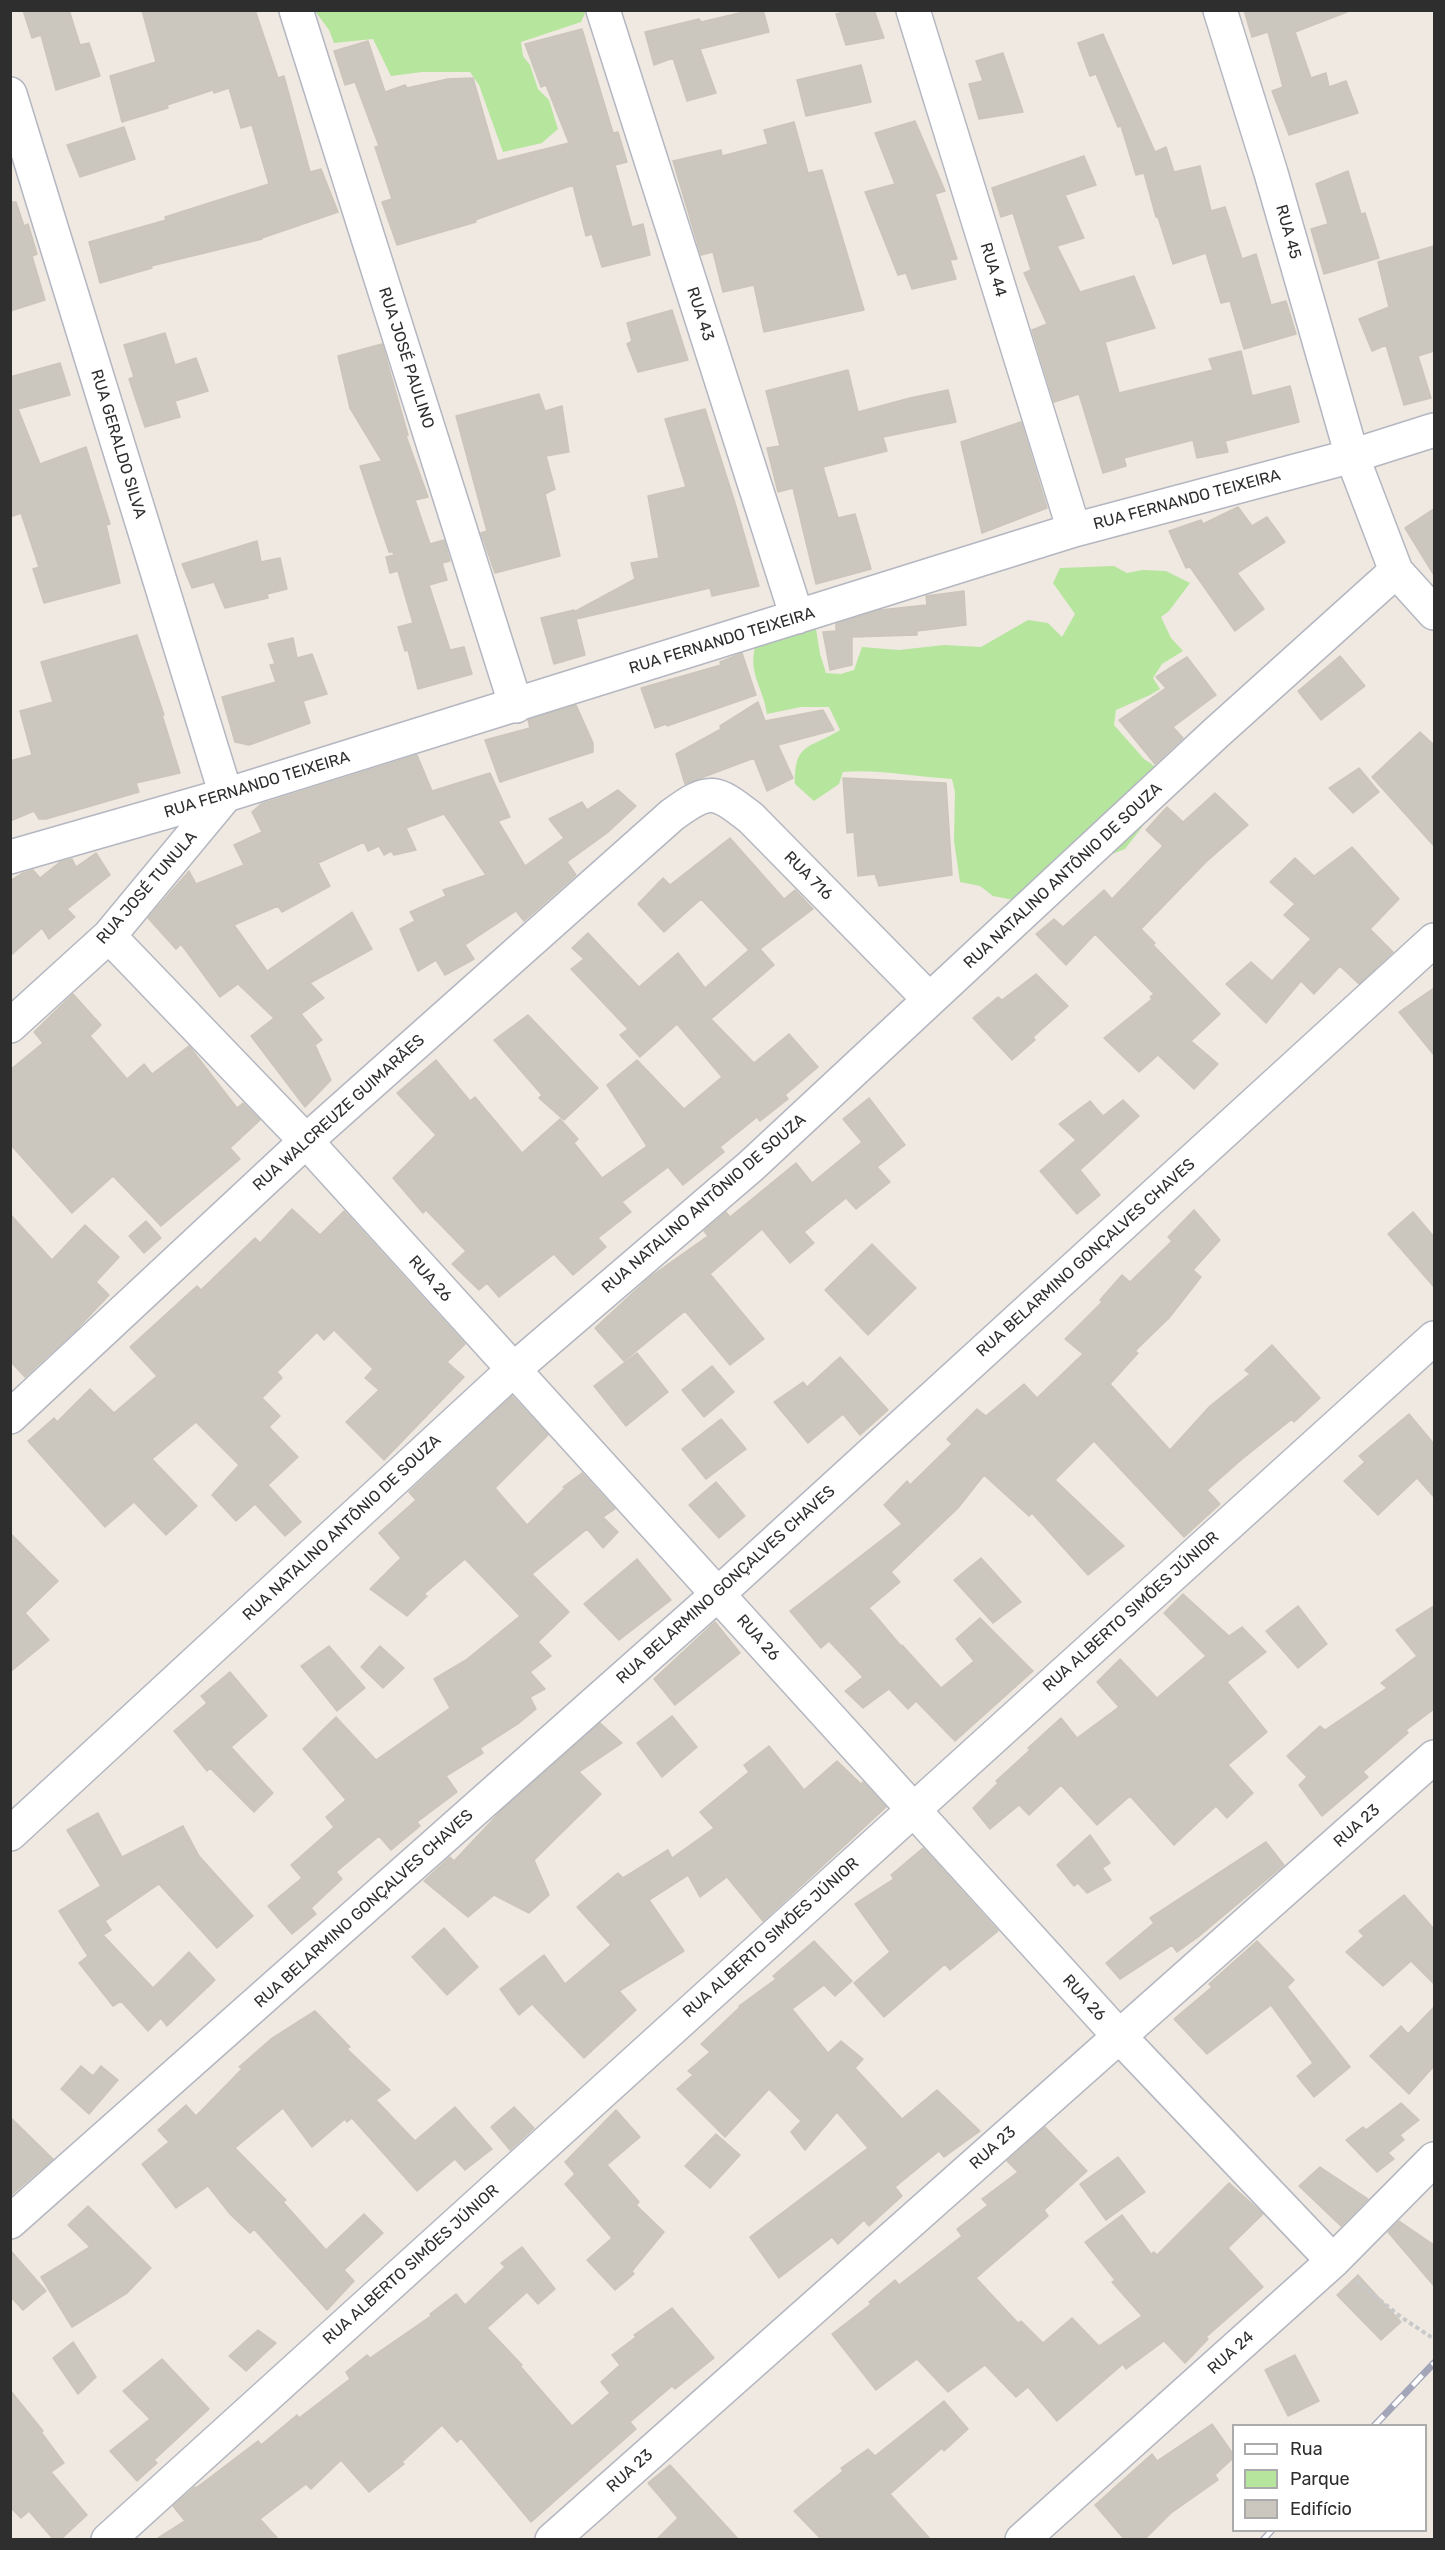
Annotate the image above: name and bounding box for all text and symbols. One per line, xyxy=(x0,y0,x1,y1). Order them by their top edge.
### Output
street label: RUA 45 xyxy=(1271,203,1305,261)
street label: RUA 44 xyxy=(976,240,1010,300)
street label: RUA JOSÉ PAULINO xyxy=(374,285,438,431)
street label: RUA 43 xyxy=(682,285,718,343)
street label: RUA GERALDO SILVA xyxy=(86,367,150,521)
street label: RUA FERNANDO TEIXEIRA xyxy=(1091,466,1283,534)
street label: RUA FERNANDO TEIXEIRA xyxy=(627,604,817,678)
street label: RUA FERNANDO TEIXEIRA xyxy=(162,748,352,822)
street label: RUA NATALINO ANTÔNIO DE SOUZA xyxy=(960,779,1166,973)
street label: RUA JOSÉ TUNULA xyxy=(93,828,201,948)
street label: RUA 716 xyxy=(780,848,836,904)
street label: RUA WALCREUZE GUIMARÃES xyxy=(249,1031,429,1195)
street label: RUA NATALINO ANTÔNIO DE SOUZA xyxy=(598,1110,810,1298)
street label: RUA BELARMINO GONÇALVES CHAVES xyxy=(973,1155,1199,1361)
street label: RUA 26 xyxy=(404,1252,456,1306)
street label: RUA NATALINO ANTÔNIO DE SOUZA xyxy=(239,1431,445,1625)
street label: RUA BELARMINO GONÇALVES CHAVES xyxy=(613,1482,839,1688)
street label: RUA ALBERTO SIMÕES JÚNIOR xyxy=(1039,1528,1223,1696)
street label: RUA 26 xyxy=(732,1611,784,1665)
street label: RUA 23 xyxy=(1330,1800,1384,1852)
street label: RUA BELARMINO GONÇALVES CHAVES xyxy=(251,1806,477,2012)
street label: RUA ALBERTO SIMÕES JÚNIOR xyxy=(679,1854,863,2022)
street label: RUA 26 xyxy=(1058,1971,1110,2025)
street label: RUA 23 xyxy=(966,2122,1020,2174)
street label: RUA ALBERTO SIMÕES JÚNIOR xyxy=(319,2181,503,2349)
street label: RUA 24 xyxy=(1204,2327,1258,2379)
legend xyxy=(1232,2424,1427,2532)
text: Rua xyxy=(1290,2438,1323,2460)
street label: RUA 23 xyxy=(603,2445,657,2497)
text: Parque xyxy=(1290,2468,1350,2490)
text: Edifício xyxy=(1290,2498,1352,2520)

